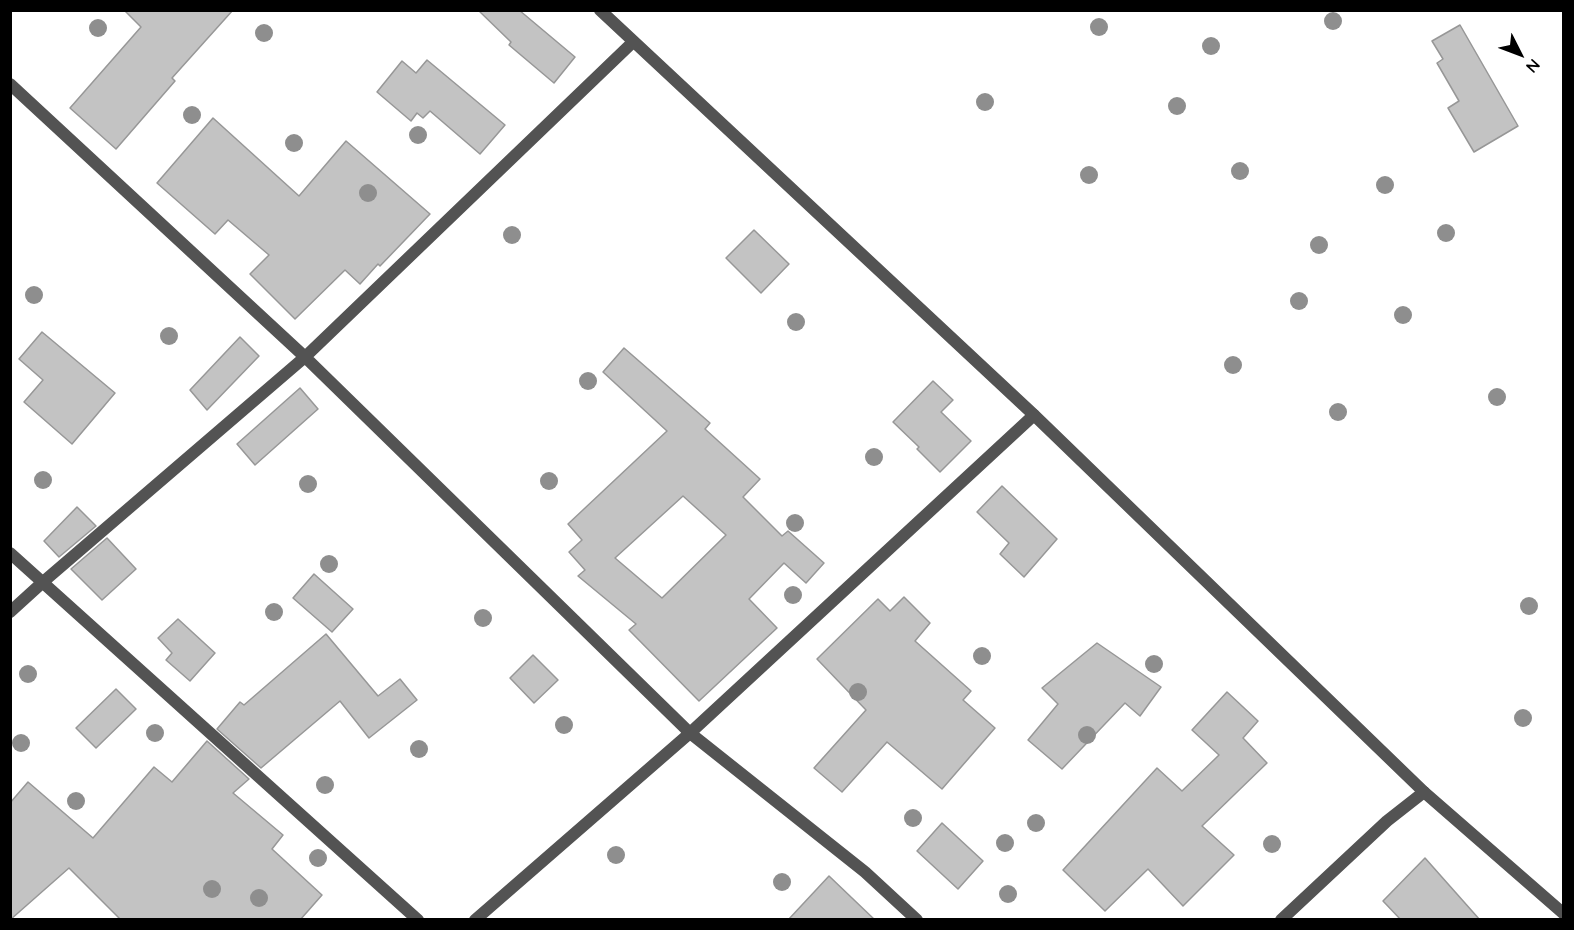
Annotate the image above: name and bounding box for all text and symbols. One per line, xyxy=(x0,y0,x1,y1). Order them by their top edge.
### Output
north arrow xyxy=(1490,24,1550,84)
text: N xyxy=(1522,55,1545,77)

